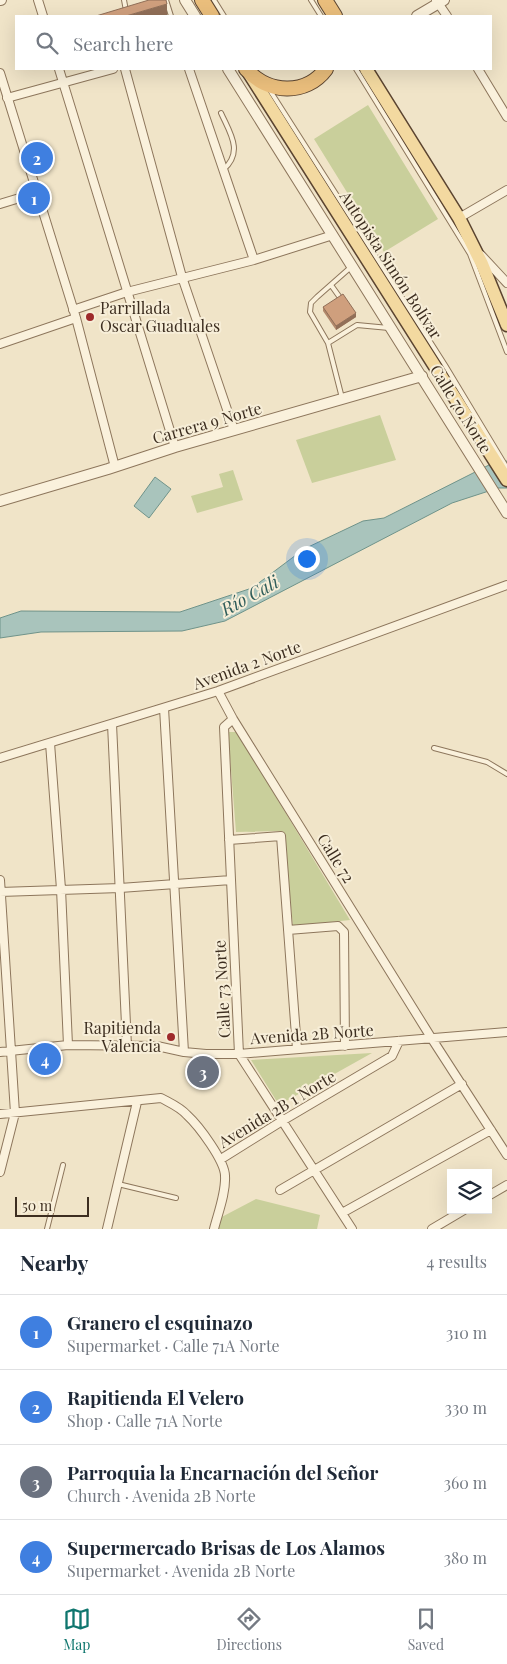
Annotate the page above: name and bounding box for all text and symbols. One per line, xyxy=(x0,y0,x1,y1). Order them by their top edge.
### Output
search box xyxy=(15,15,492,70)
icon: search xyxy=(33,29,61,57)
text: Search here xyxy=(73,30,173,56)
pin: 2 xyxy=(21,139,53,177)
pin: 1 xyxy=(18,179,50,217)
street label: Autopista Simón Bolívar xyxy=(335,186,447,343)
place label: Parrillada Oscar Guaduales xyxy=(100,297,220,336)
marker: Parrillada Oscar Guaduales xyxy=(84,311,96,323)
street label: Calle 70 Norte xyxy=(426,360,497,457)
street label: Carrera 9 Norte xyxy=(150,397,264,448)
your location xyxy=(294,546,320,572)
water label: Río Cali xyxy=(215,569,283,621)
street label: Avenida 2 Norte xyxy=(189,635,304,694)
street label: Calle 72 xyxy=(313,829,360,886)
street label: Calle 73 Norte xyxy=(208,939,235,1039)
place label: Rapitienda Valencia xyxy=(83,1017,161,1056)
street label: Avenida 2B Norte xyxy=(249,1019,374,1048)
marker: Rapitienda Valencia xyxy=(165,1031,177,1043)
pin: 4 xyxy=(29,1040,61,1078)
pin: 3 xyxy=(187,1053,219,1091)
street label: Avenida 2B 1 Norte xyxy=(213,1065,339,1152)
map controls xyxy=(447,1169,492,1214)
button: layers xyxy=(447,1169,492,1214)
scale bar xyxy=(15,1194,89,1217)
text: 50 m xyxy=(22,1196,52,1215)
text: Nearby xyxy=(20,1248,89,1276)
text: 4 results xyxy=(426,1251,487,1272)
text: Granero el esquinazo xyxy=(67,1309,253,1335)
text: 1 xyxy=(33,1322,39,1343)
text: 310 m xyxy=(446,1322,487,1343)
text: Supermarket · Calle 71A Norte xyxy=(67,1335,280,1356)
text: Rapitienda El Velero xyxy=(67,1384,244,1410)
text: 2 xyxy=(32,1397,40,1418)
text: 330 m xyxy=(445,1397,487,1418)
text: Shop · Calle 71A Norte xyxy=(67,1410,223,1431)
text: Parroquia la Encarnación del Señor xyxy=(67,1459,378,1485)
text: 3 xyxy=(32,1472,40,1493)
text: 360 m xyxy=(444,1472,487,1493)
text: Church · Avenida 2B Norte xyxy=(67,1485,256,1506)
text: Supermercado Brisas de Los Alamos xyxy=(67,1534,385,1560)
text: 4 xyxy=(32,1547,40,1568)
text: 380 m xyxy=(444,1547,487,1568)
text: Supermarket · Avenida 2B Norte xyxy=(67,1560,295,1581)
tab: Map xyxy=(63,1605,91,1654)
tab: Directions xyxy=(217,1605,282,1654)
tab: Saved xyxy=(408,1605,444,1654)

